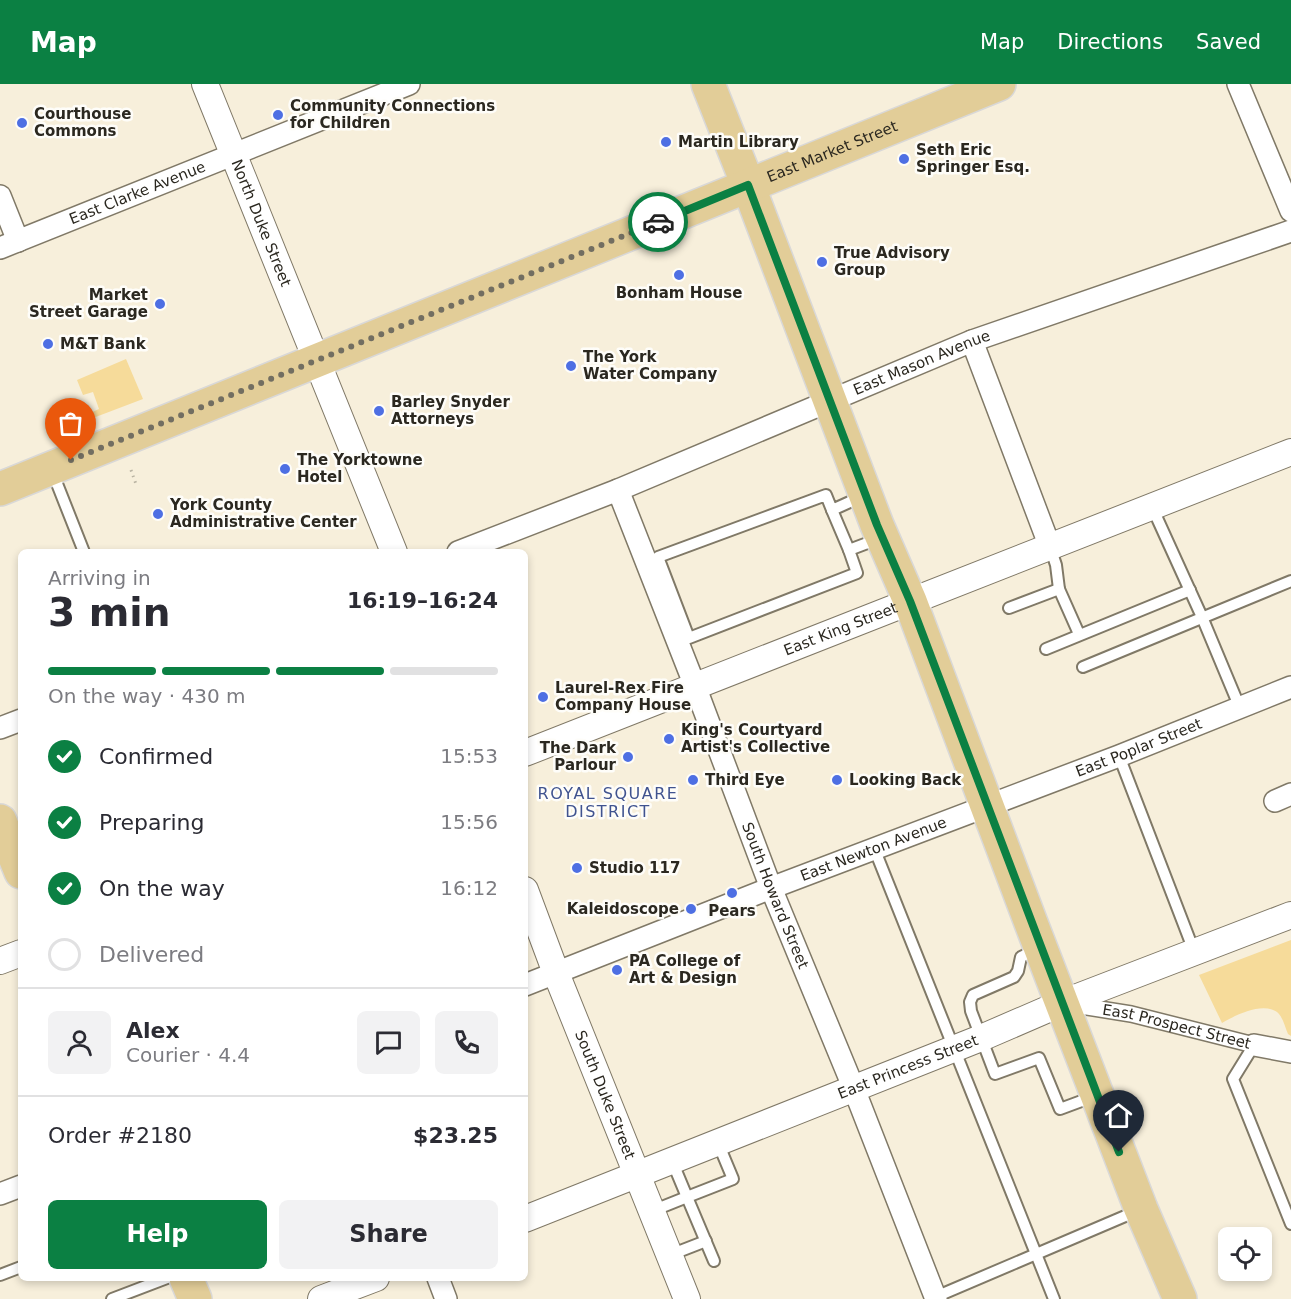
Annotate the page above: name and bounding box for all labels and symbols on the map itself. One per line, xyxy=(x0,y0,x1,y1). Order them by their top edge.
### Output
place label: Community Connections for Children xyxy=(290,97,495,132)
place label: Courthouse Commons xyxy=(34,105,131,140)
marker: Community Connections for Children xyxy=(271,108,285,122)
marker: Courthouse Commons xyxy=(15,116,29,130)
street label: East Market Street xyxy=(764,117,900,186)
place label: Martin Library xyxy=(678,133,799,151)
marker: Martin Library xyxy=(659,135,673,149)
place label: Seth Eric Springer Esq. xyxy=(916,141,1030,176)
marker: Seth Eric Springer Esq. xyxy=(897,152,911,166)
street label: North Duke Street xyxy=(227,157,295,289)
street label: East Clarke Avenue xyxy=(67,158,208,228)
courier xyxy=(628,192,688,252)
place label: True Advisory Group xyxy=(834,244,950,279)
marker: True Advisory Group xyxy=(815,255,829,269)
marker: Bonham House xyxy=(672,268,686,282)
place label: Bonham House xyxy=(616,284,742,302)
place label: Market Street Garage xyxy=(29,286,148,321)
marker: Market Street Garage xyxy=(153,297,167,311)
street label: East Mason Avenue xyxy=(851,326,992,399)
place label: M&T Bank xyxy=(60,335,147,353)
marker: M&T Bank xyxy=(41,337,55,351)
place label: The York Water Company xyxy=(583,348,718,383)
marker: The York Water Company xyxy=(564,359,578,373)
place label: Barley Snyder Attorneys xyxy=(391,393,510,428)
pin xyxy=(45,398,96,460)
marker: Barley Snyder Attorneys xyxy=(372,404,386,418)
place label: The Yorktowne Hotel xyxy=(297,451,423,486)
marker: The Yorktowne Hotel xyxy=(278,462,292,476)
place label: York County Administrative Center xyxy=(169,496,357,531)
marker: York County Administrative Center xyxy=(151,507,165,521)
street label: East King Street xyxy=(781,599,900,659)
place label: Laurel-Rex Fire Company House xyxy=(555,679,691,714)
marker: Laurel-Rex Fire Company House xyxy=(536,690,550,704)
street label: East Poplar Street xyxy=(1073,715,1205,781)
place label: King's Courtyard Artist's Collective xyxy=(681,721,830,756)
marker: King's Courtyard Artist's Collective xyxy=(662,732,676,746)
place label: The Dark Parlour xyxy=(540,739,617,774)
marker: The Dark Parlour xyxy=(621,750,635,764)
place label: Third Eye xyxy=(705,771,785,789)
place label: Looking Back xyxy=(849,771,962,789)
marker: Third Eye xyxy=(686,773,700,787)
marker: Looking Back xyxy=(830,773,844,787)
district label: ROYAL SQUARE DISTRICT xyxy=(538,784,678,821)
street label: East Newton Avenue xyxy=(798,813,949,885)
street label: South Howard Street xyxy=(738,820,812,972)
place label: Studio 117 xyxy=(589,859,680,877)
marker: Studio 117 xyxy=(570,861,584,875)
marker: Pears xyxy=(725,886,739,900)
place label: Kaleidoscope xyxy=(567,900,679,918)
marker: Kaleidoscope xyxy=(684,902,698,916)
place label: Pears xyxy=(708,902,756,920)
place label: PA College of Art & Design xyxy=(629,952,741,987)
marker: PA College of Art & Design xyxy=(610,963,624,977)
street label: East Prospect Street xyxy=(1101,1001,1253,1053)
street label: South Duke Street xyxy=(571,1028,639,1162)
street label: East Princess Street xyxy=(835,1031,981,1103)
pin xyxy=(1093,1090,1144,1152)

